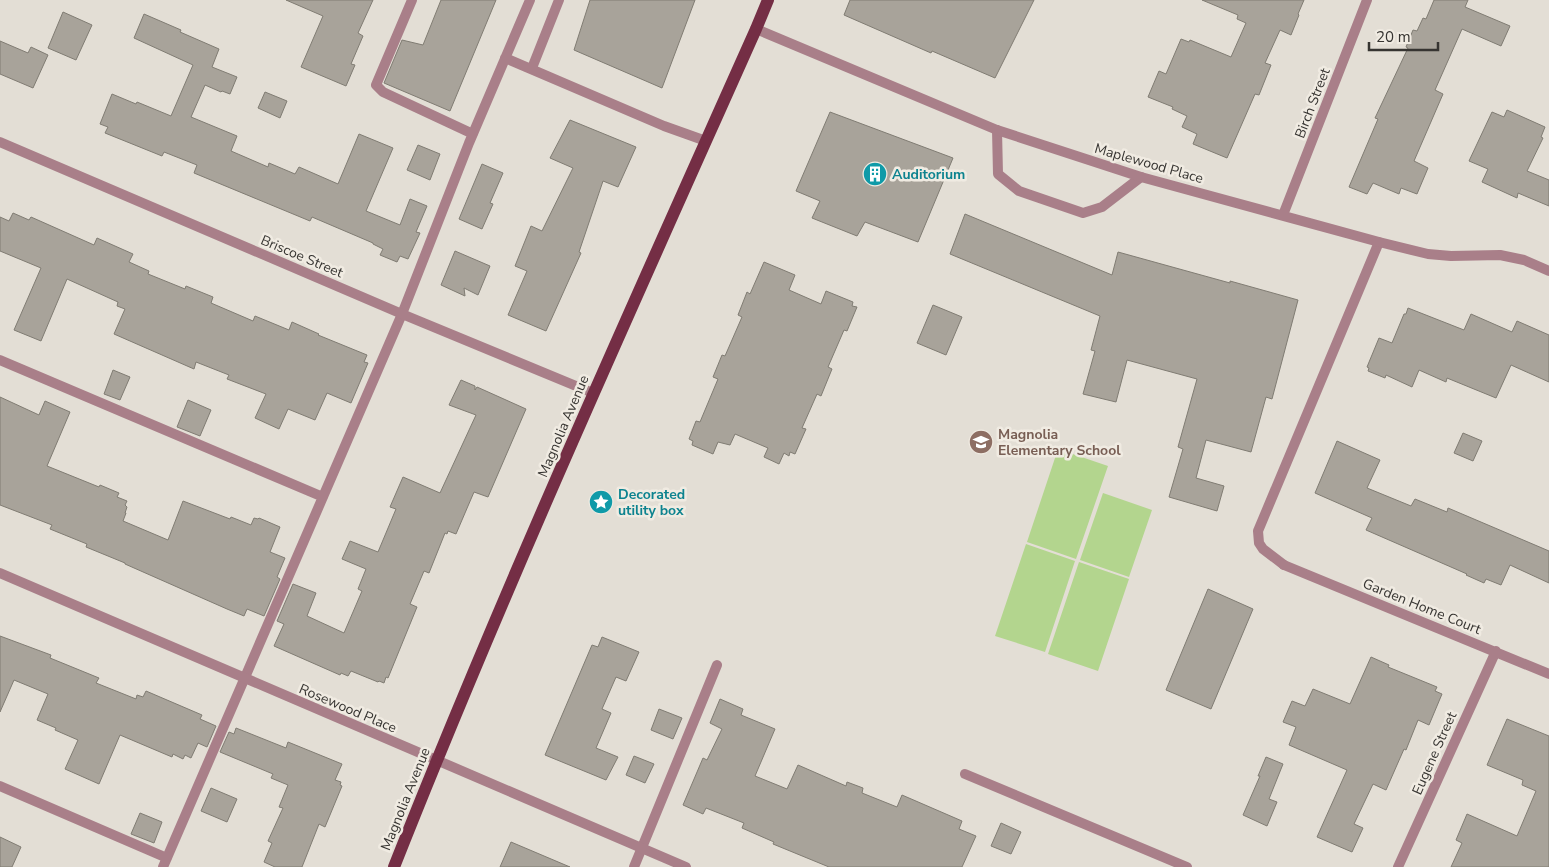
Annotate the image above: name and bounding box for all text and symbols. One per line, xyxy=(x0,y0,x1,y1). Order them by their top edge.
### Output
scale bar xyxy=(1369,20,1438,52)
text: 20 m xyxy=(1376,27,1411,47)
street label: Birch Street xyxy=(1290,65,1335,141)
street label: Maplewood Place xyxy=(1092,139,1205,188)
building icon: Auditorium xyxy=(862,161,888,187)
place label: Auditorium xyxy=(892,165,965,184)
street label: Briscoe Street xyxy=(258,231,346,282)
street label: Magnolia Avenue xyxy=(533,372,594,480)
place label: Magnolia Elementary School xyxy=(998,425,1121,460)
school or university icon: Magnolia Elementary School xyxy=(968,429,994,455)
place label: Decorated utility box xyxy=(618,485,685,520)
place icon: Decorated utility box xyxy=(588,489,614,515)
street label: Garden Home Court xyxy=(1360,574,1484,639)
street label: Rosewood Place xyxy=(296,679,400,738)
street label: Eugene Street xyxy=(1408,709,1461,798)
street label: Magnolia Avenue xyxy=(376,745,435,853)

